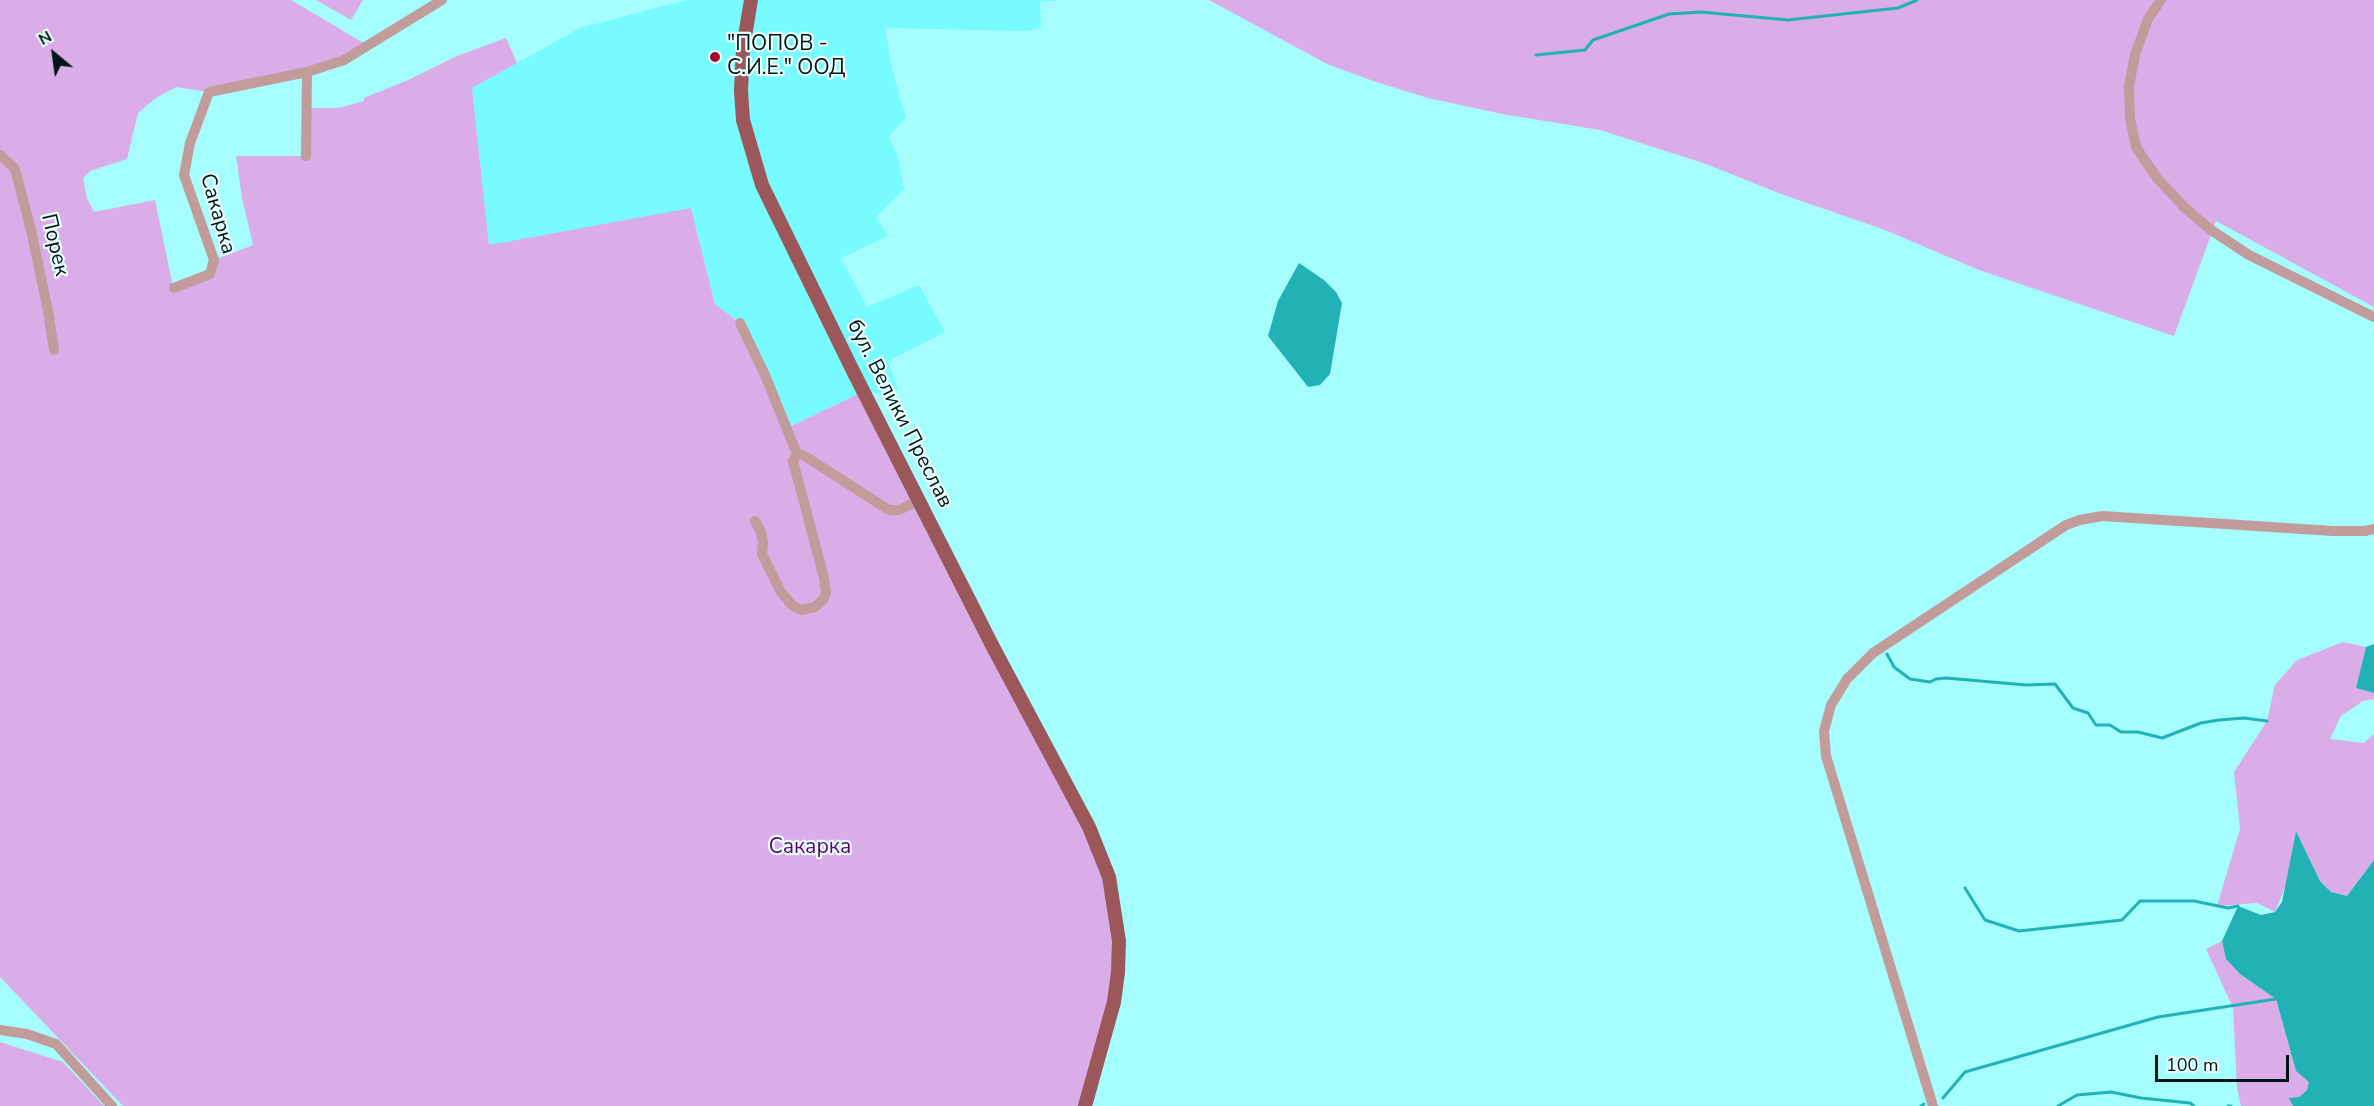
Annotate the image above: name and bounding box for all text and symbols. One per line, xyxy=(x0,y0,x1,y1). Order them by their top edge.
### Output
north arrow xyxy=(24,24,84,84)
text: N xyxy=(35,26,56,51)
place label: "ПОПОВ - С.И.Е." ООД xyxy=(727,32,845,82)
marker: "ПОПОВ - С.И.Е." ООД xyxy=(708,50,722,64)
street label: Сакарка xyxy=(194,171,240,257)
street label: Порек xyxy=(35,212,73,278)
street label: бул. Велики Преслав xyxy=(841,316,957,512)
park label: Сакарка xyxy=(769,835,851,861)
scale bar xyxy=(2158,1043,2292,1081)
text: 100 m xyxy=(2166,1053,2218,1077)

